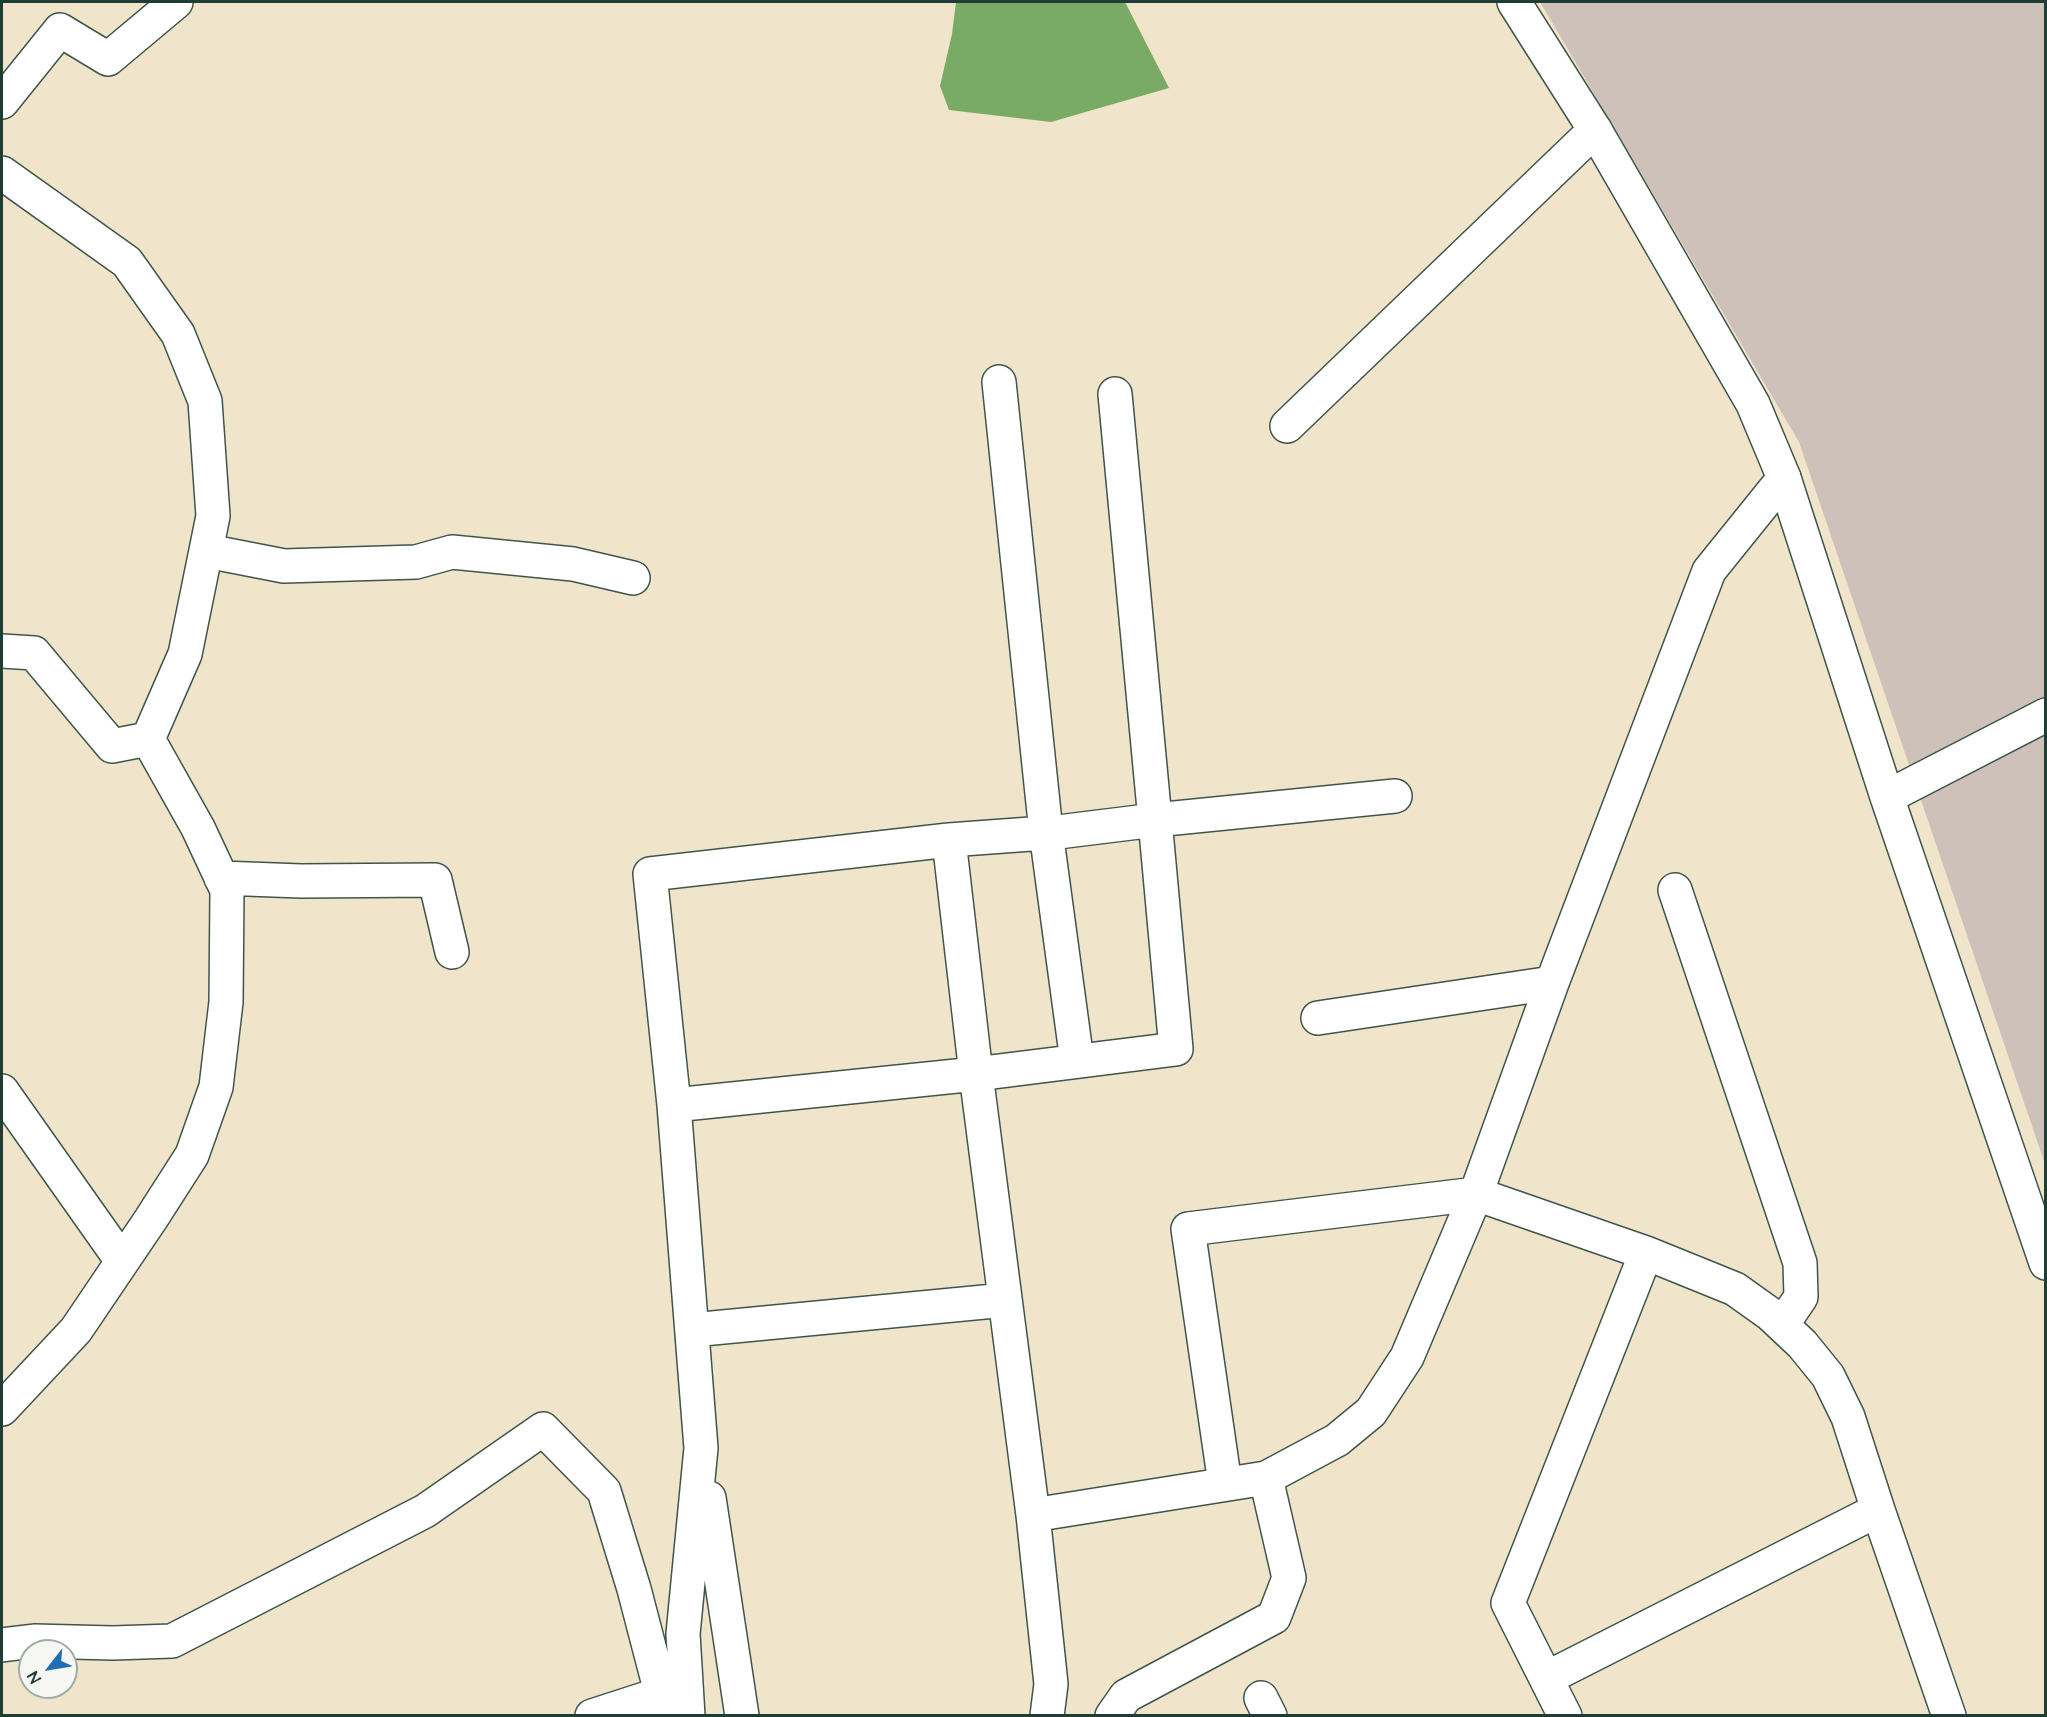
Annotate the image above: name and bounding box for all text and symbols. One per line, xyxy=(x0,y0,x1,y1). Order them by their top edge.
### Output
north arrow xyxy=(18,1639,78,1699)
text: N xyxy=(22,1667,46,1687)

